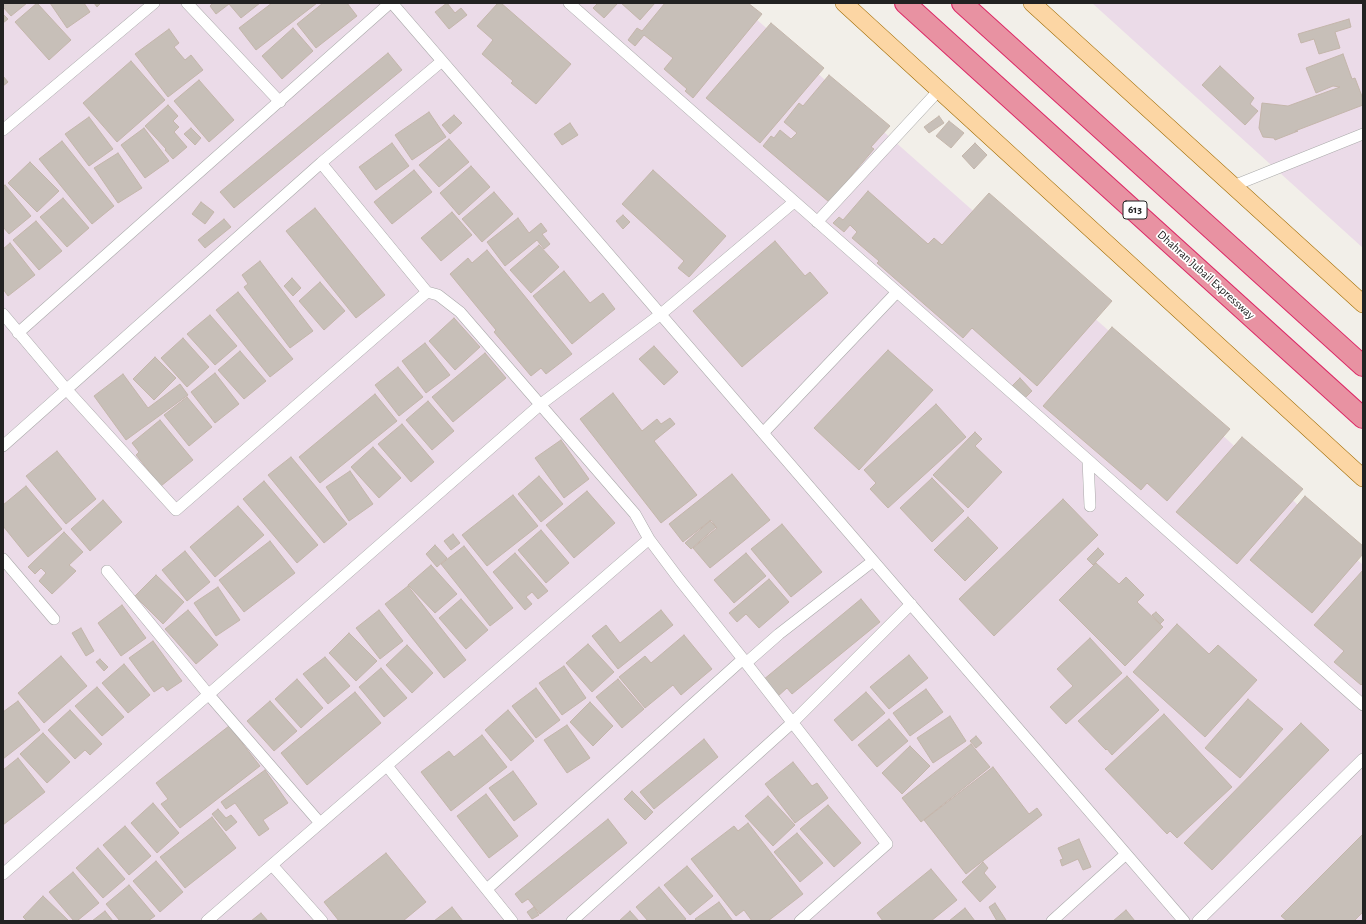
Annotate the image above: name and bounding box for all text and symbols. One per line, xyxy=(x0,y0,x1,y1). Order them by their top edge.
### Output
road number: 613 xyxy=(1123,201,1147,219)
street label: Dhahran Jubail Expressway xyxy=(1154,228,1258,322)

